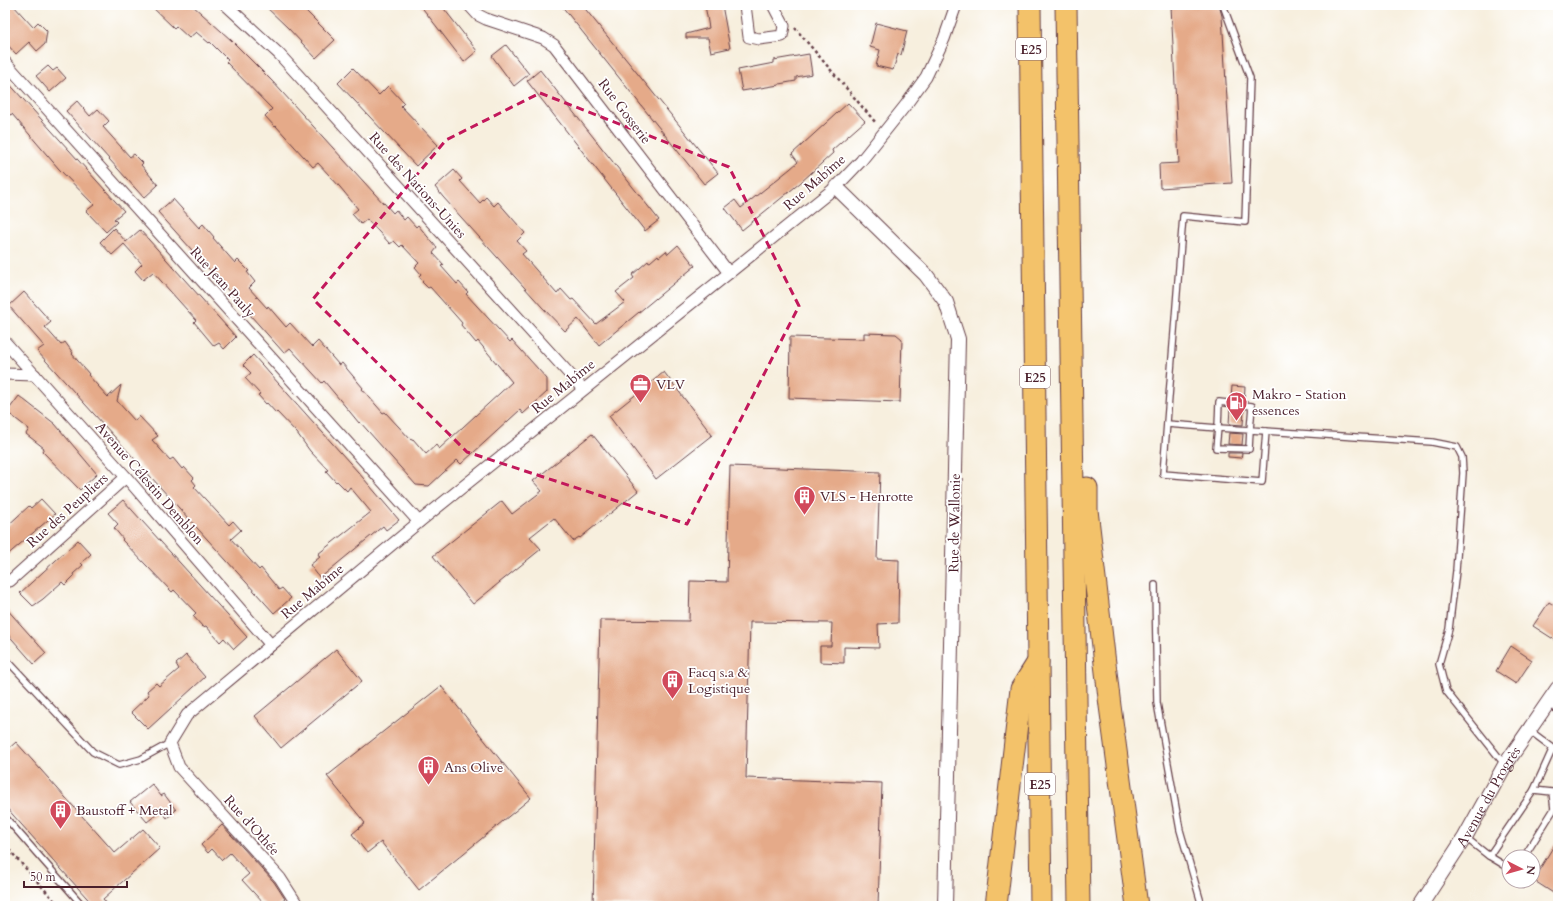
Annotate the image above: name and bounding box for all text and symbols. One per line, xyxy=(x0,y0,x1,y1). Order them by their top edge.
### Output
road number: E25 xyxy=(1016,38,1046,60)
street label: Rue Gosserie xyxy=(594,75,655,148)
street label: Rue des Nations-Unies xyxy=(365,128,471,243)
street label: Rue Mabîme xyxy=(779,150,849,215)
street label: Rue Jean Pauly xyxy=(186,243,260,322)
street label: Rue Mabîme xyxy=(528,355,599,418)
road number: E25 xyxy=(1020,366,1050,388)
office icon: VLV xyxy=(628,371,654,404)
place label: VLV xyxy=(656,375,686,394)
place label: Makro - Station essences xyxy=(1252,385,1347,420)
fuel station icon: Makro - Station essences xyxy=(1223,389,1249,422)
street label: Avenue Célestin Demblon xyxy=(91,418,208,549)
street label: Rue des Peupliers xyxy=(23,469,112,552)
street label: Rue de Wallonie xyxy=(944,473,965,573)
building icon: VLS - Henrotte xyxy=(791,483,817,516)
place label: VLS - Henrotte xyxy=(820,487,913,506)
street label: Rue Mabîme xyxy=(277,559,348,623)
place label: Facq s.a & Logistique xyxy=(688,663,750,698)
building icon: Facq s.a & Logistique xyxy=(660,667,686,700)
street label: Avenue du Progrès xyxy=(1452,743,1525,851)
building icon: Ans Olive xyxy=(416,754,442,787)
place label: Ans Olive xyxy=(444,758,503,777)
road number: E25 xyxy=(1025,773,1055,795)
street label: Rue d'Othée xyxy=(219,791,284,860)
building icon: Baustoff + Metal xyxy=(47,797,73,830)
place label: Baustoff + Metal xyxy=(76,801,173,820)
north arrow xyxy=(1501,849,1541,889)
scale bar xyxy=(24,863,127,889)
text: N xyxy=(1522,864,1538,876)
text: 50 m xyxy=(30,869,57,885)

